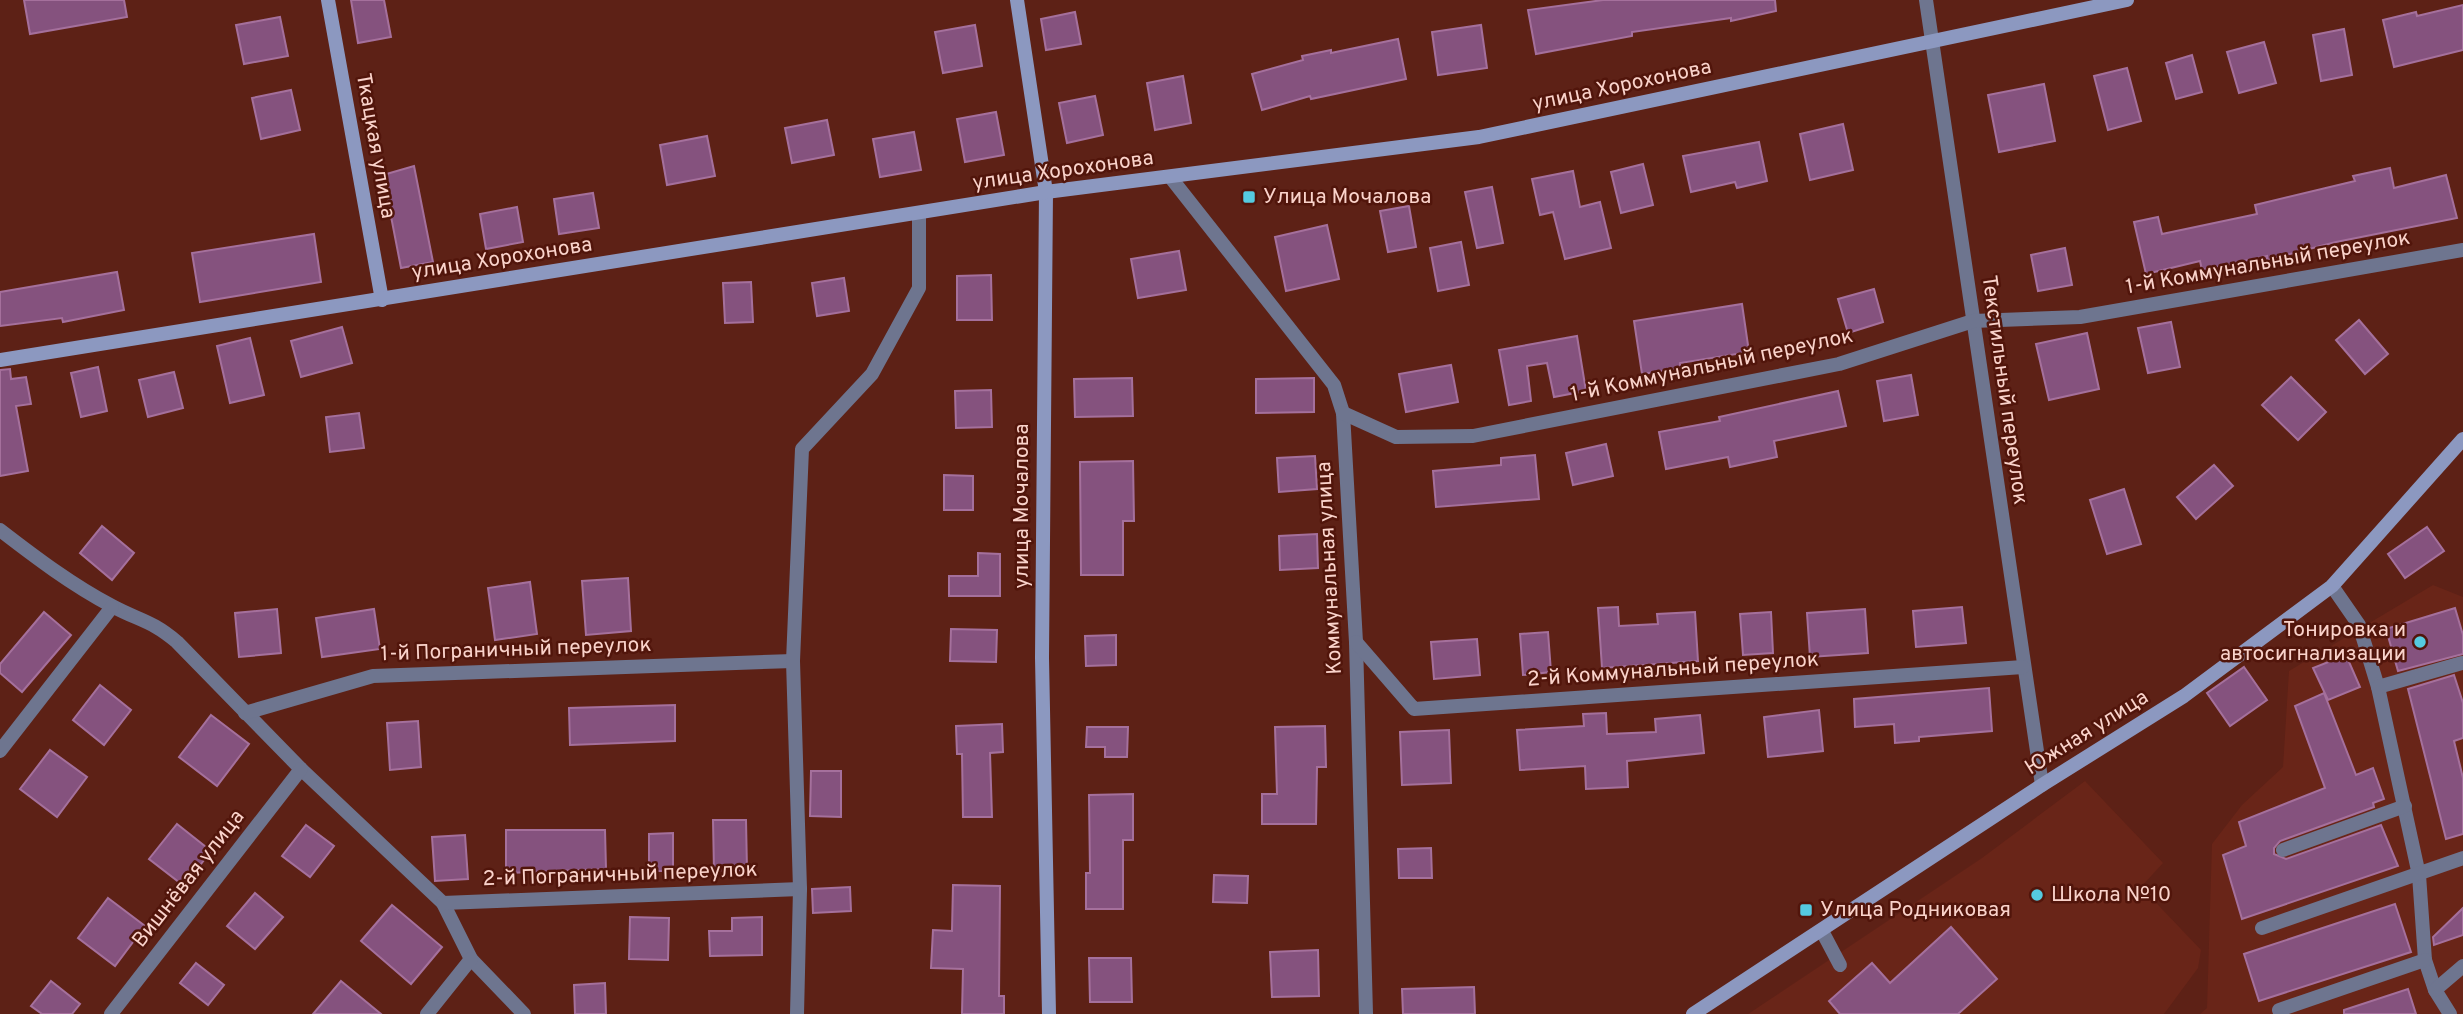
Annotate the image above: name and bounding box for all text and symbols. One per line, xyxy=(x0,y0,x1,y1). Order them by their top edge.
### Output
street label: улица Хорохонова xyxy=(1530,54,1714,118)
street label: Ткацкая улица xyxy=(349,71,401,221)
street label: улица Хорохонова xyxy=(971,145,1155,197)
place label: Улица Мочалова xyxy=(1263,184,1431,211)
marker: Улица Мочалова xyxy=(1241,189,1257,205)
street label: 1-й Коммунальный переулок xyxy=(2124,225,2412,301)
street label: улица Хорохонова xyxy=(410,231,594,287)
street label: Текстильный переулок xyxy=(1975,274,2033,506)
street label: 1-й Коммунальный переулок xyxy=(1568,323,1856,409)
street label: улица Мочалова xyxy=(1009,423,1036,589)
street label: Коммунальная улица xyxy=(1311,461,1349,675)
place label: Тонировка и автосигнализации xyxy=(2220,617,2406,668)
street label: 1-й Пограничный переулок xyxy=(380,632,652,668)
marker: Тонировка и автосигнализации xyxy=(2412,634,2428,650)
street label: 2-й Коммунальный переулок xyxy=(1526,646,1820,694)
street label: Южная улица xyxy=(2020,684,2154,782)
street label: Вишнёвая улица xyxy=(127,805,251,953)
street label: 2-й Пограничный переулок xyxy=(482,857,758,893)
place label: Школа №10 xyxy=(2051,882,2171,909)
marker: Школа №10 xyxy=(2029,887,2045,903)
place label: Улица Родниковая xyxy=(1820,897,2011,924)
marker: Улица Родниковая xyxy=(1798,902,1814,918)

